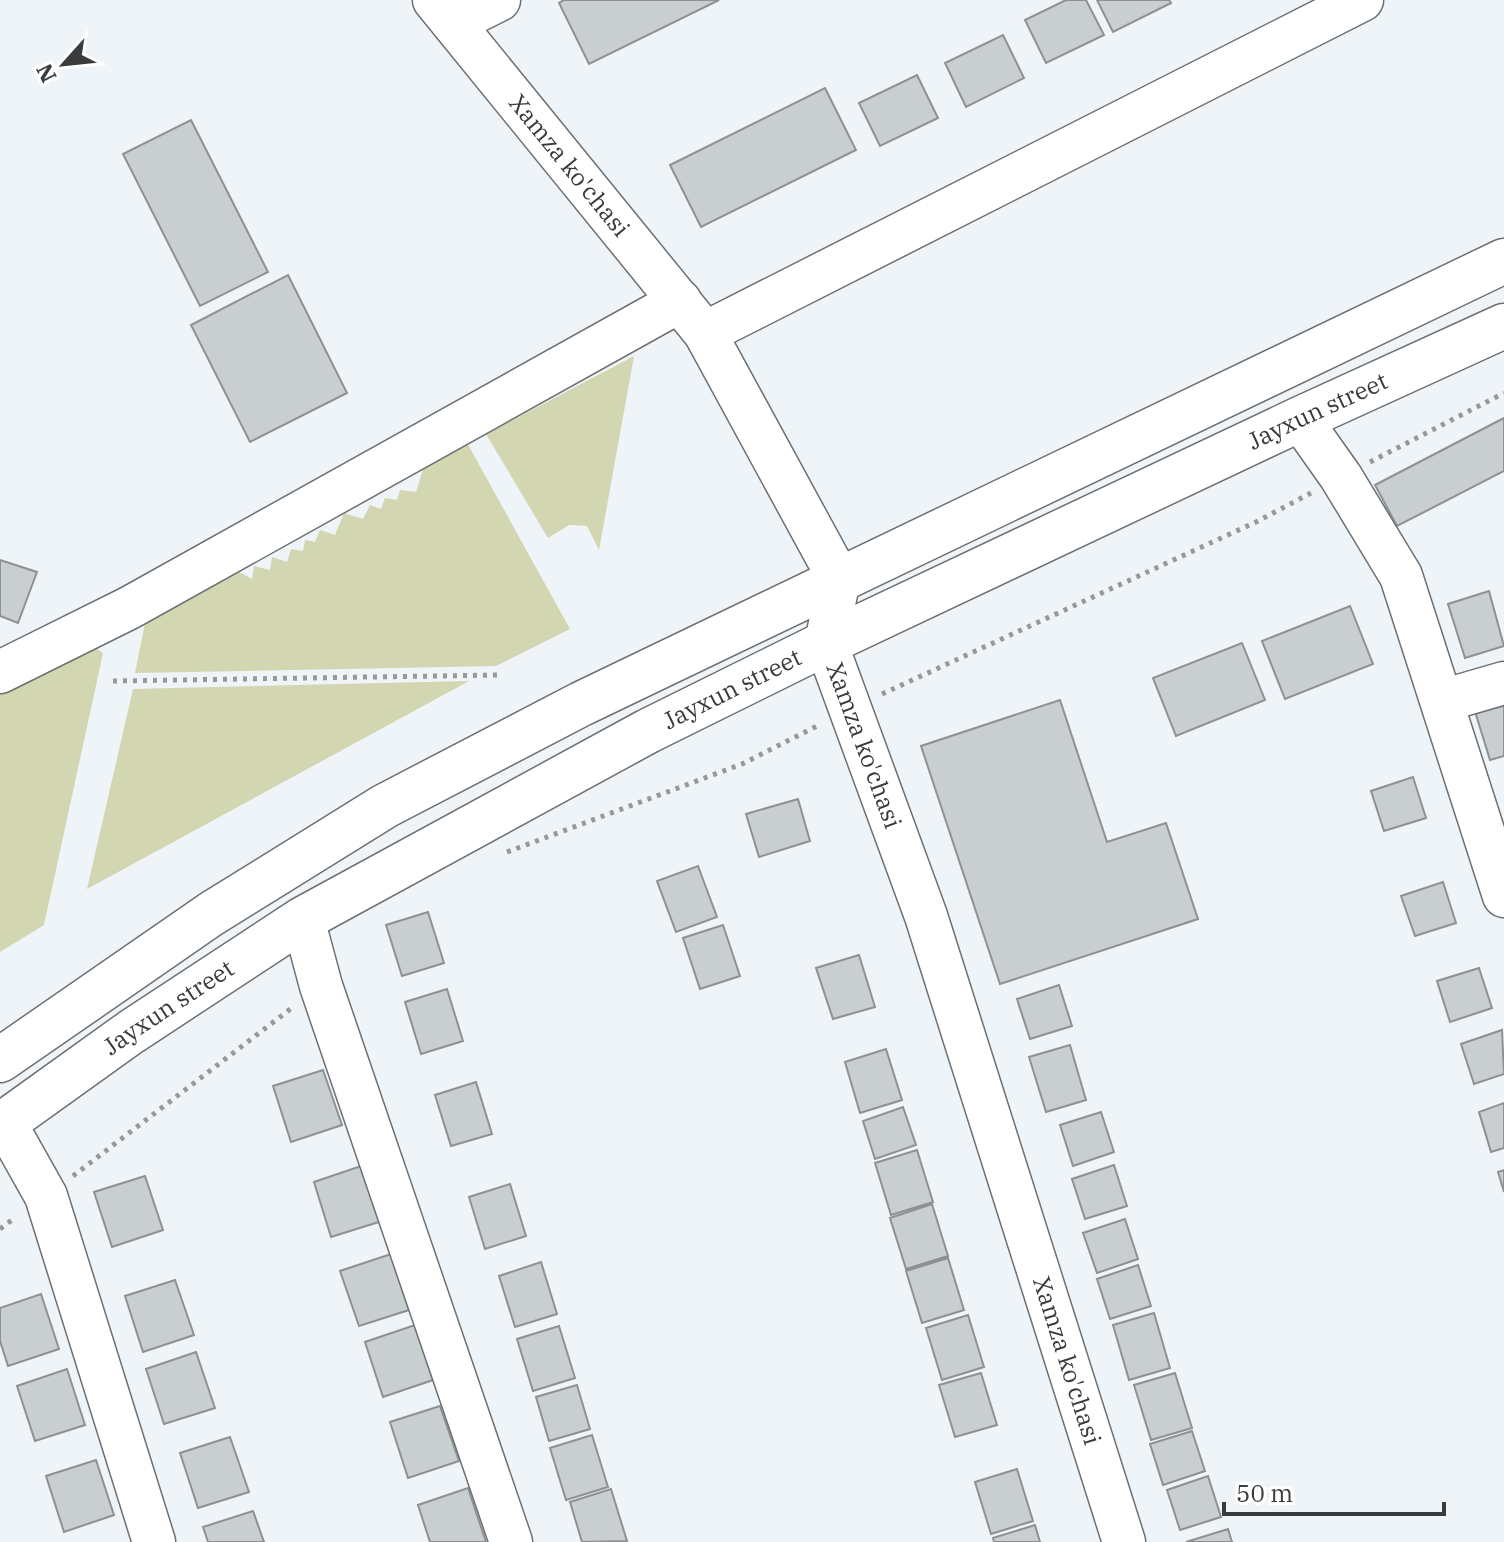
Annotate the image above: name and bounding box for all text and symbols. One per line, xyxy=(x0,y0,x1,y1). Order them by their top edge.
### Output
north arrow xyxy=(24,24,104,104)
text: N xyxy=(29,59,63,88)
street label: Xamza ko'chasi xyxy=(502,88,637,243)
street label: Jayxun street xyxy=(1242,364,1392,457)
street label: Jayxun street xyxy=(657,641,807,736)
street label: Xamza ko'chasi xyxy=(819,658,910,833)
street label: Jayxun street xyxy=(96,952,240,1062)
street label: Xamza ko'chasi xyxy=(1026,1272,1109,1448)
scale bar xyxy=(1224,1466,1444,1516)
text: 50 m xyxy=(1236,1477,1293,1509)

